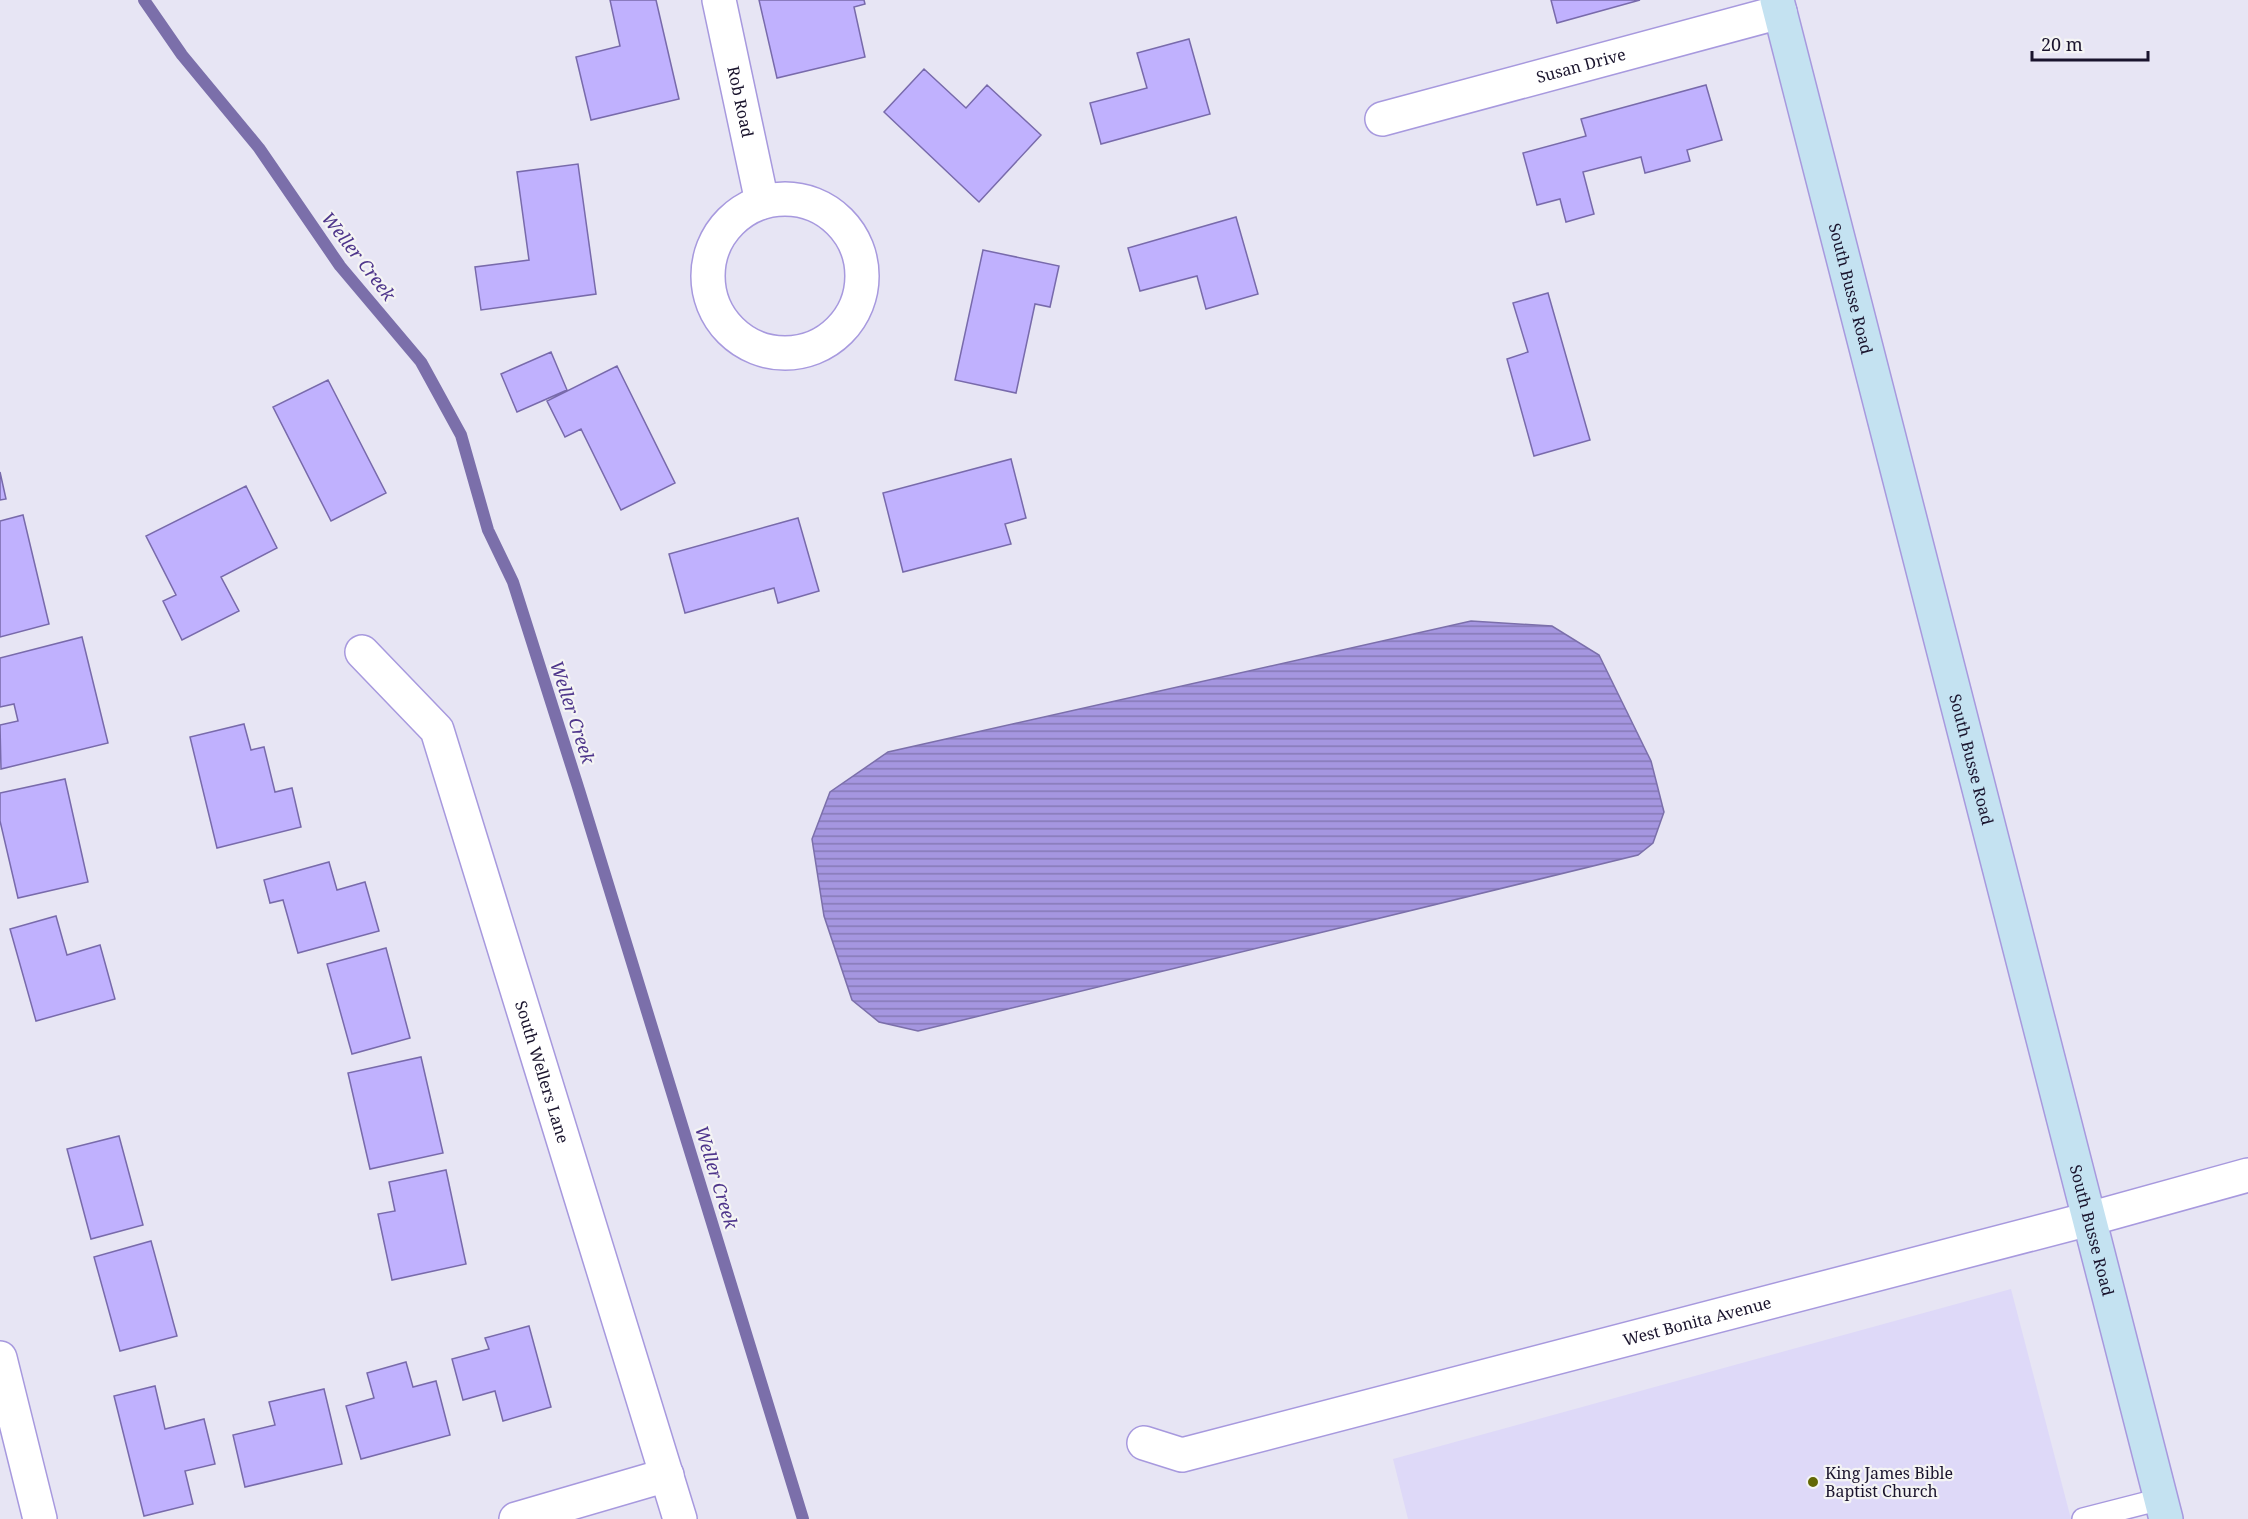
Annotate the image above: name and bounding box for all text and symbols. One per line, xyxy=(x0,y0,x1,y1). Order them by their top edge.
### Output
scale bar xyxy=(2032,24,2148,62)
text: 20 m xyxy=(2041,32,2083,56)
street label: Susan Drive xyxy=(1534,43,1628,88)
street label: Rob Road xyxy=(722,64,759,140)
water label: Weller Creek xyxy=(317,207,402,306)
street label: South Busse Road xyxy=(1824,221,1878,357)
water label: Weller Creek xyxy=(545,657,601,767)
street label: South Busse Road xyxy=(1944,692,1999,828)
street label: South Wellers Lane xyxy=(510,998,575,1146)
water label: Weller Creek xyxy=(690,1122,744,1232)
street label: South Busse Road xyxy=(2065,1162,2119,1298)
street label: West Bonita Avenue xyxy=(1620,1291,1774,1351)
place label: King James Bible Baptist Church xyxy=(1825,1462,1953,1502)
marker: King James Bible Baptist Church xyxy=(1806,1475,1820,1489)

